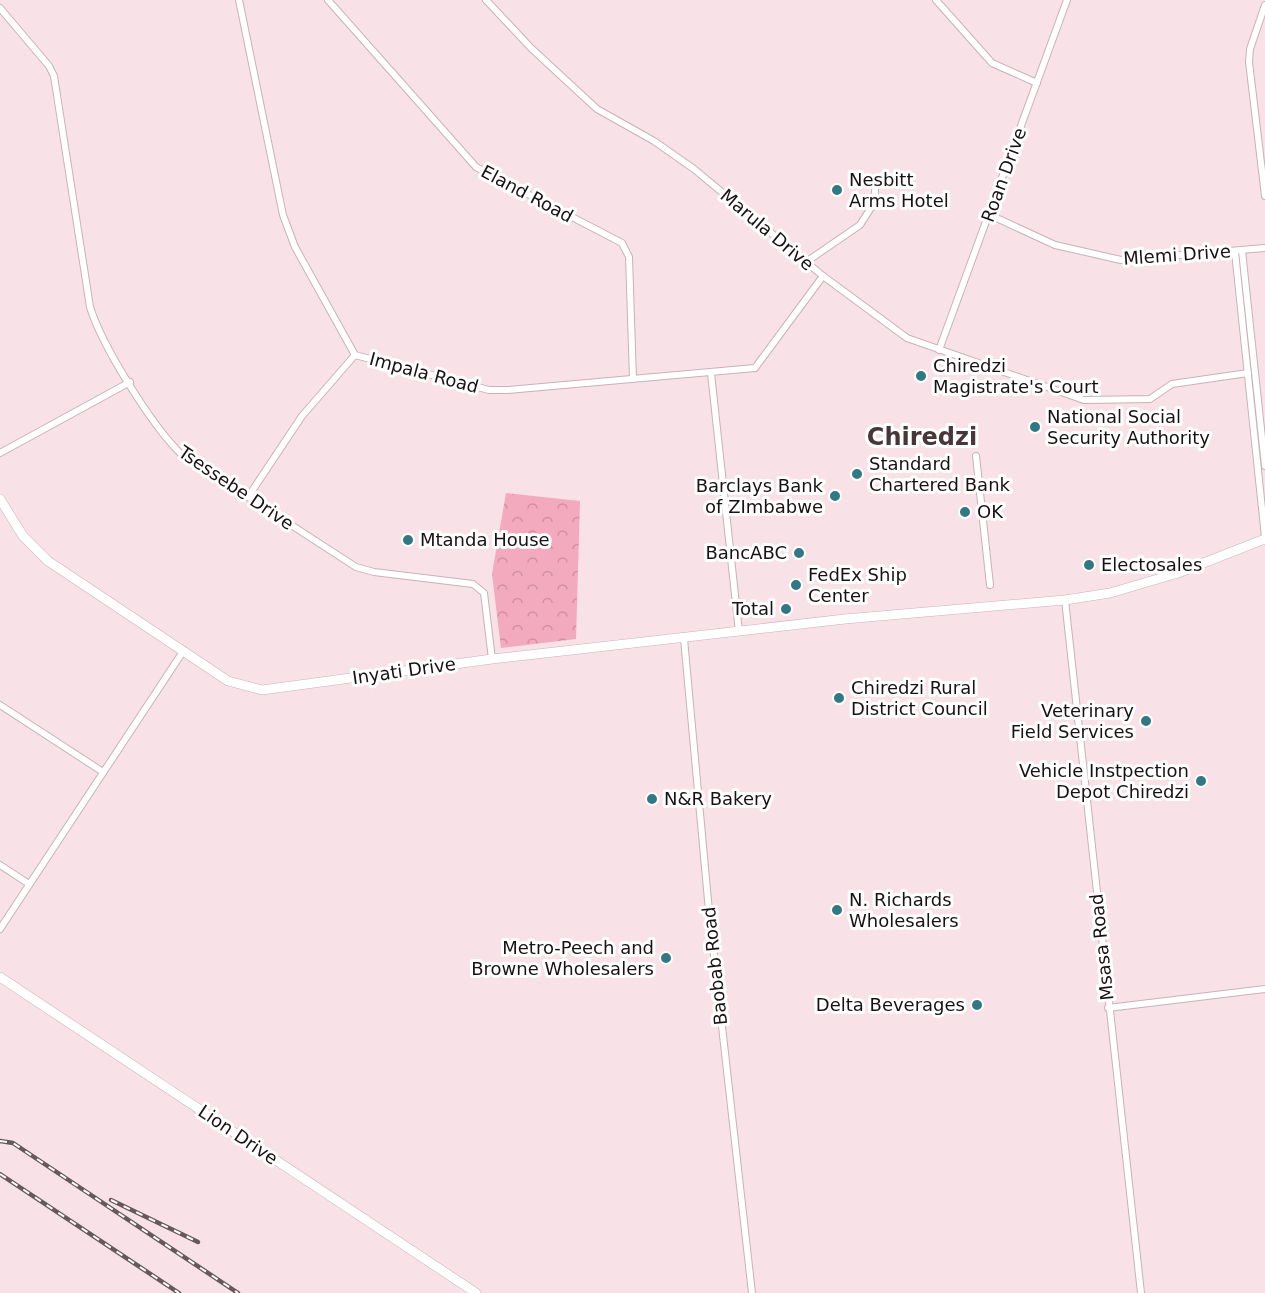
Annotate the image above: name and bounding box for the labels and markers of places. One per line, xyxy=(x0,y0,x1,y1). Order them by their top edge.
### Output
place label: Nesbitt Arms Hotel xyxy=(849,169,949,211)
marker: Nesbitt Arms Hotel xyxy=(830,183,844,197)
place label: Chiredzi Magistrate's Court xyxy=(933,355,1098,397)
marker: Chiredzi Magistrate's Court xyxy=(914,369,928,383)
place label: National Social Security Authority xyxy=(1047,406,1210,448)
marker: National Social Security Authority xyxy=(1028,420,1042,434)
place label: Standard Chartered Bank xyxy=(869,453,1011,495)
marker: Standard Chartered Bank xyxy=(850,467,864,481)
place label: Barclays Bank of ZImbabwe xyxy=(696,475,824,517)
marker: Barclays Bank of ZImbabwe xyxy=(828,489,842,503)
place label: OK xyxy=(977,501,1004,522)
marker: OK xyxy=(958,505,972,519)
place label: Mtanda House xyxy=(420,529,550,550)
marker: Mtanda House xyxy=(401,533,415,547)
place label: BancABC xyxy=(705,542,787,563)
marker: BancABC xyxy=(792,546,806,560)
place label: Electosales xyxy=(1101,554,1202,575)
marker: Electosales xyxy=(1082,558,1096,572)
place label: FedEx Ship Center xyxy=(808,564,907,606)
marker: FedEx Ship Center xyxy=(789,578,803,592)
place label: Total xyxy=(731,598,774,619)
marker: Total xyxy=(779,602,793,616)
place label: Chiredzi Rural District Council xyxy=(851,677,988,719)
marker: Chiredzi Rural District Council xyxy=(832,691,846,705)
place label: Veterinary Field Services xyxy=(1011,700,1134,742)
marker: Veterinary Field Services xyxy=(1139,714,1153,728)
place label: Vehicle Instpection Depot Chiredzi xyxy=(1019,760,1189,802)
marker: Vehicle Instpection Depot Chiredzi xyxy=(1194,774,1208,788)
place label: N&R Bakery xyxy=(664,788,772,809)
marker: N&R Bakery xyxy=(645,792,659,806)
place label: N. Richards Wholesalers xyxy=(849,889,959,931)
marker: N. Richards Wholesalers xyxy=(830,903,844,917)
place label: Metro-Peech and Browne Wholesalers xyxy=(471,937,654,979)
marker: Metro-Peech and Browne Wholesalers xyxy=(659,951,673,965)
place label: Delta Beverages xyxy=(816,994,965,1015)
marker: Delta Beverages xyxy=(970,998,984,1012)

